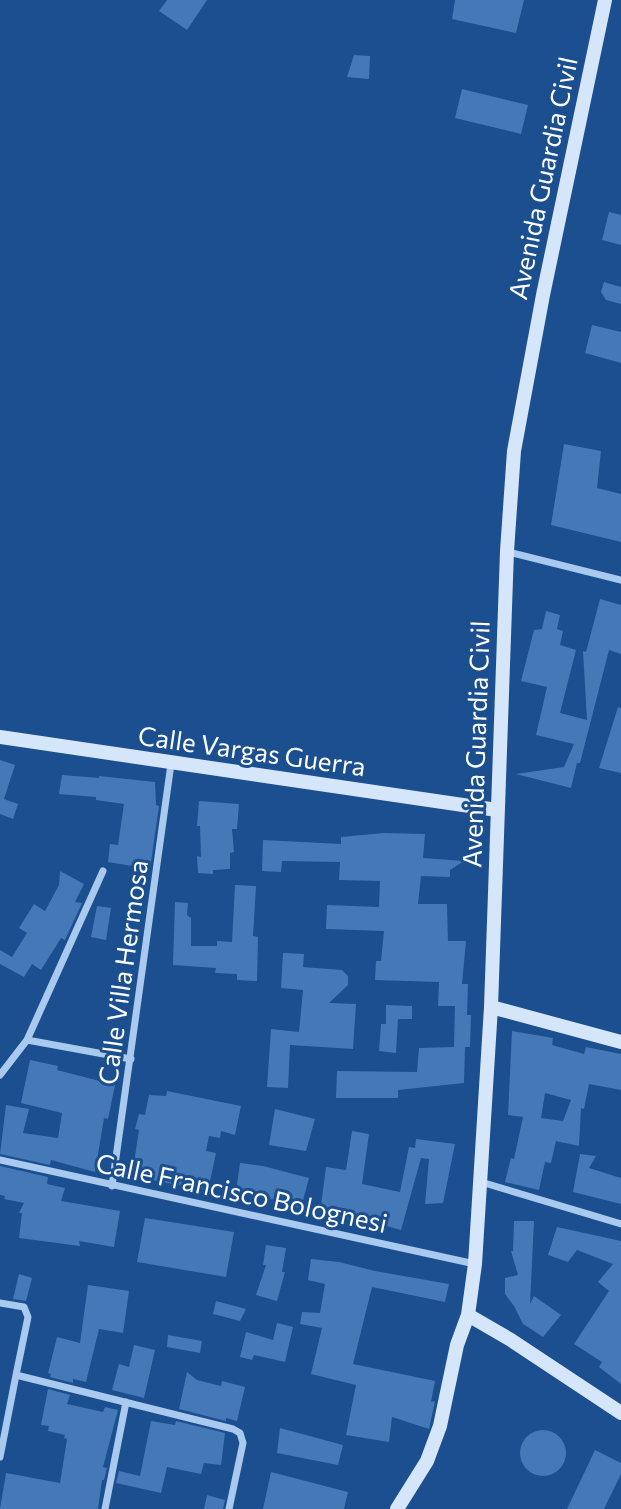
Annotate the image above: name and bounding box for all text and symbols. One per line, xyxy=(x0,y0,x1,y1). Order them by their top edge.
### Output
street label: Avenida Guardia Civil xyxy=(501,54,583,302)
street label: Avenida Guardia Civil xyxy=(455,620,495,868)
street label: Calle Vargas Guerra xyxy=(136,719,368,781)
street label: Calle Villa Hermosa xyxy=(91,858,153,1086)
street label: Calle Francisco Bolognesi xyxy=(94,1146,390,1238)

